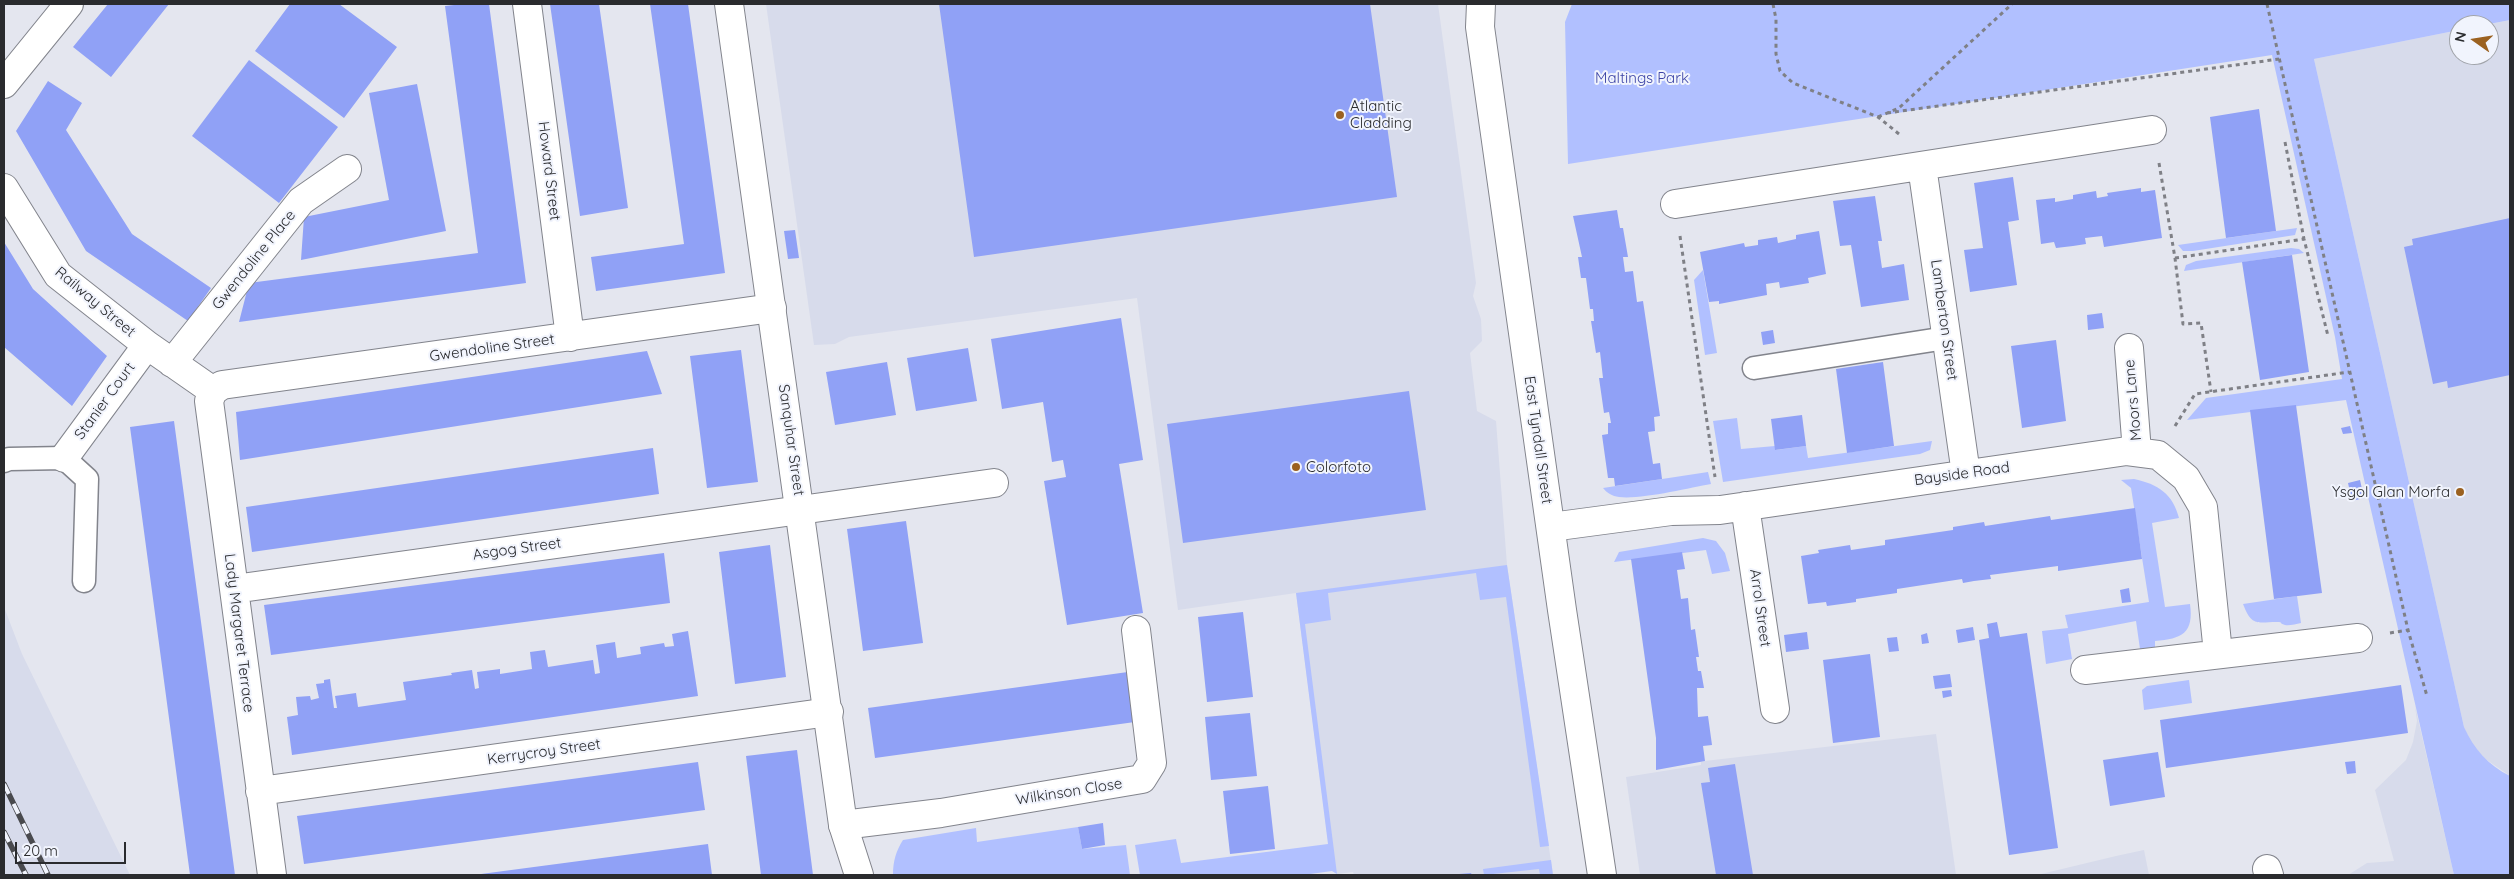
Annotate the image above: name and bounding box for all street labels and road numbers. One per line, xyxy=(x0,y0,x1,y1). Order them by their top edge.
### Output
street label: Howard Street xyxy=(534,120,564,222)
street label: Gwendoline Place xyxy=(208,207,300,313)
street label: Lamberton Street xyxy=(1927,258,1961,382)
street label: Railway Street xyxy=(51,263,139,341)
street label: Gwendoline Street xyxy=(428,330,556,366)
street label: Stanier Court xyxy=(71,359,139,443)
street label: Moors Lane xyxy=(2120,359,2146,441)
street label: East Tyndall Street xyxy=(1520,375,1556,505)
street label: Sanquhar Street xyxy=(774,383,808,497)
street label: Bayside Road xyxy=(1913,458,2011,490)
street label: Asgog Street xyxy=(472,534,562,564)
street label: Lady Margaret Terrace xyxy=(220,553,258,713)
street label: Arrol Street xyxy=(1746,568,1774,648)
street label: Kerrycroy Street xyxy=(486,735,602,769)
street label: Wilkinson Close xyxy=(1014,775,1124,809)

